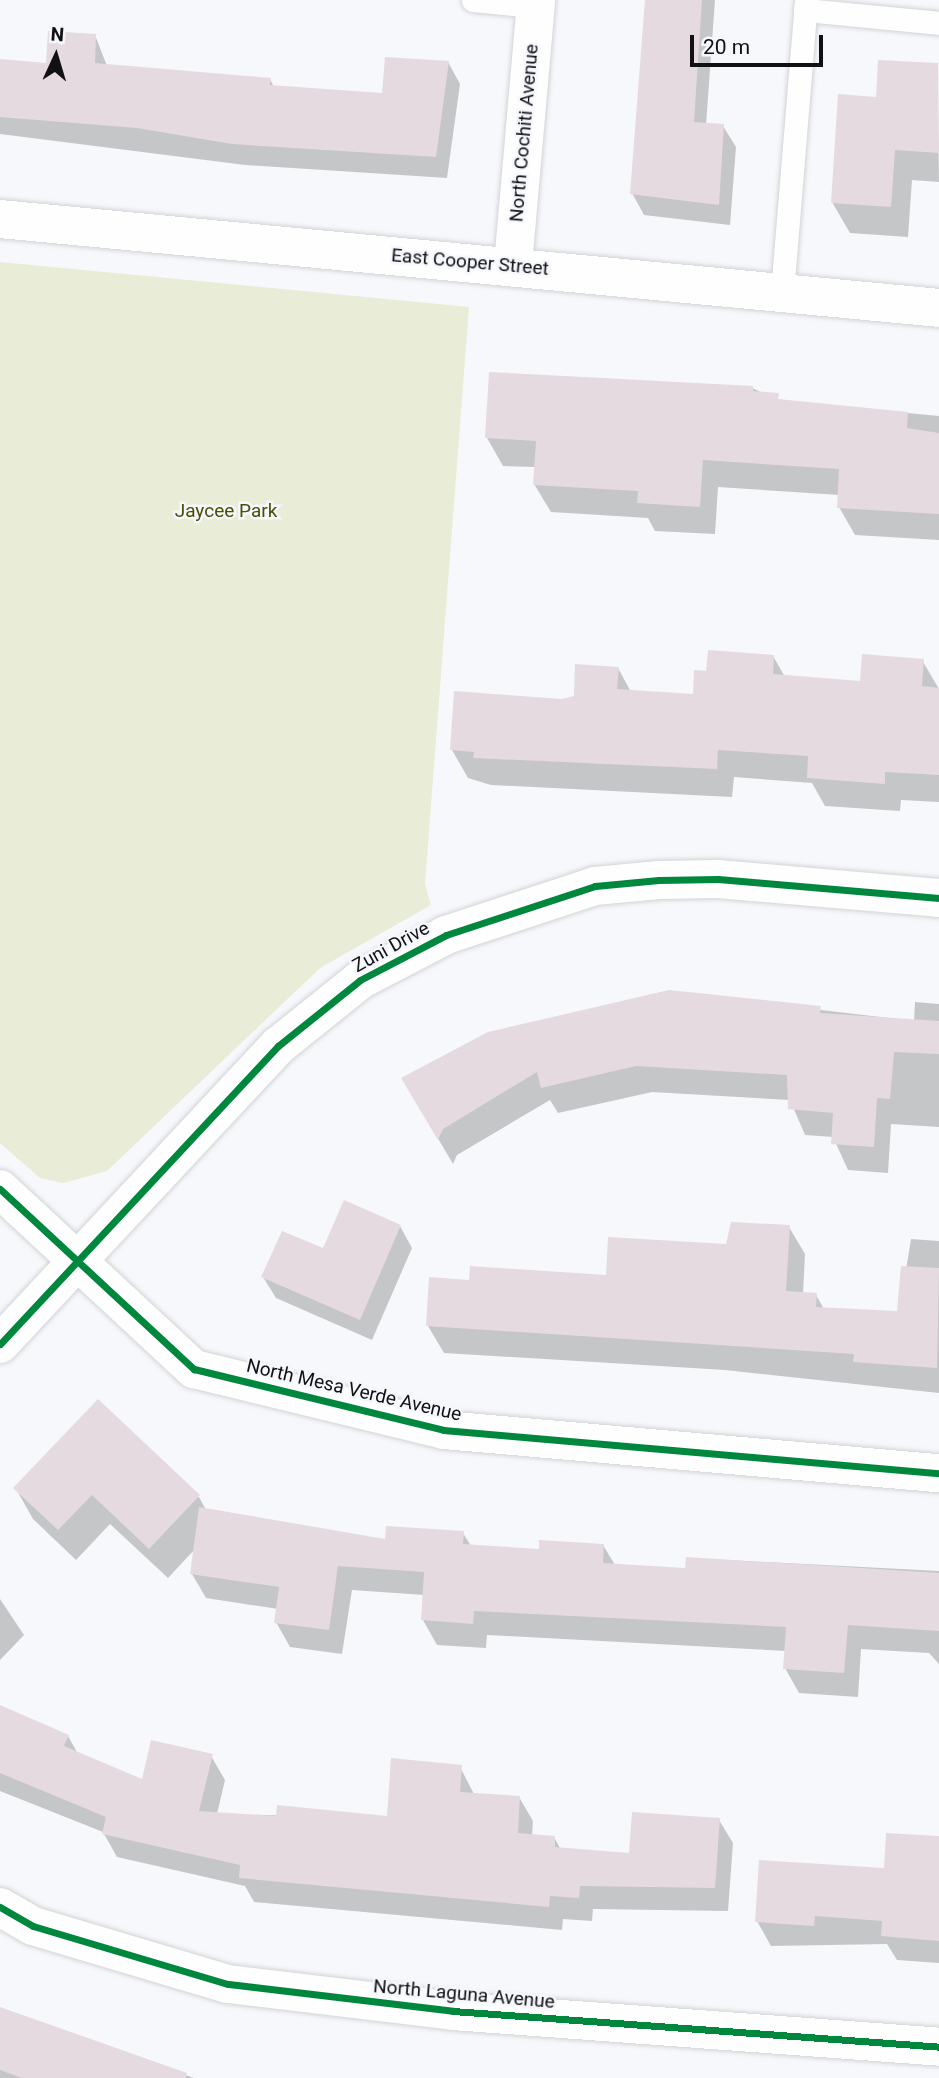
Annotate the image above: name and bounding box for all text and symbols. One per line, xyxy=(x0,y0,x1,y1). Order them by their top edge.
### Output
north arrow xyxy=(21,21,91,91)
scale bar xyxy=(694,21,827,65)
text: N xyxy=(50,23,65,46)
text: 20 m xyxy=(703,35,750,59)
street label: North Cochiti Avenue xyxy=(505,43,543,223)
street label: East Cooper Street xyxy=(390,244,550,280)
park label: Jaycee Park xyxy=(175,500,277,522)
street label: Zuni Drive xyxy=(349,917,433,977)
street label: North Mesa Verde Avenue xyxy=(244,1354,464,1426)
street label: North Laguna Avenue xyxy=(372,1975,556,2013)

